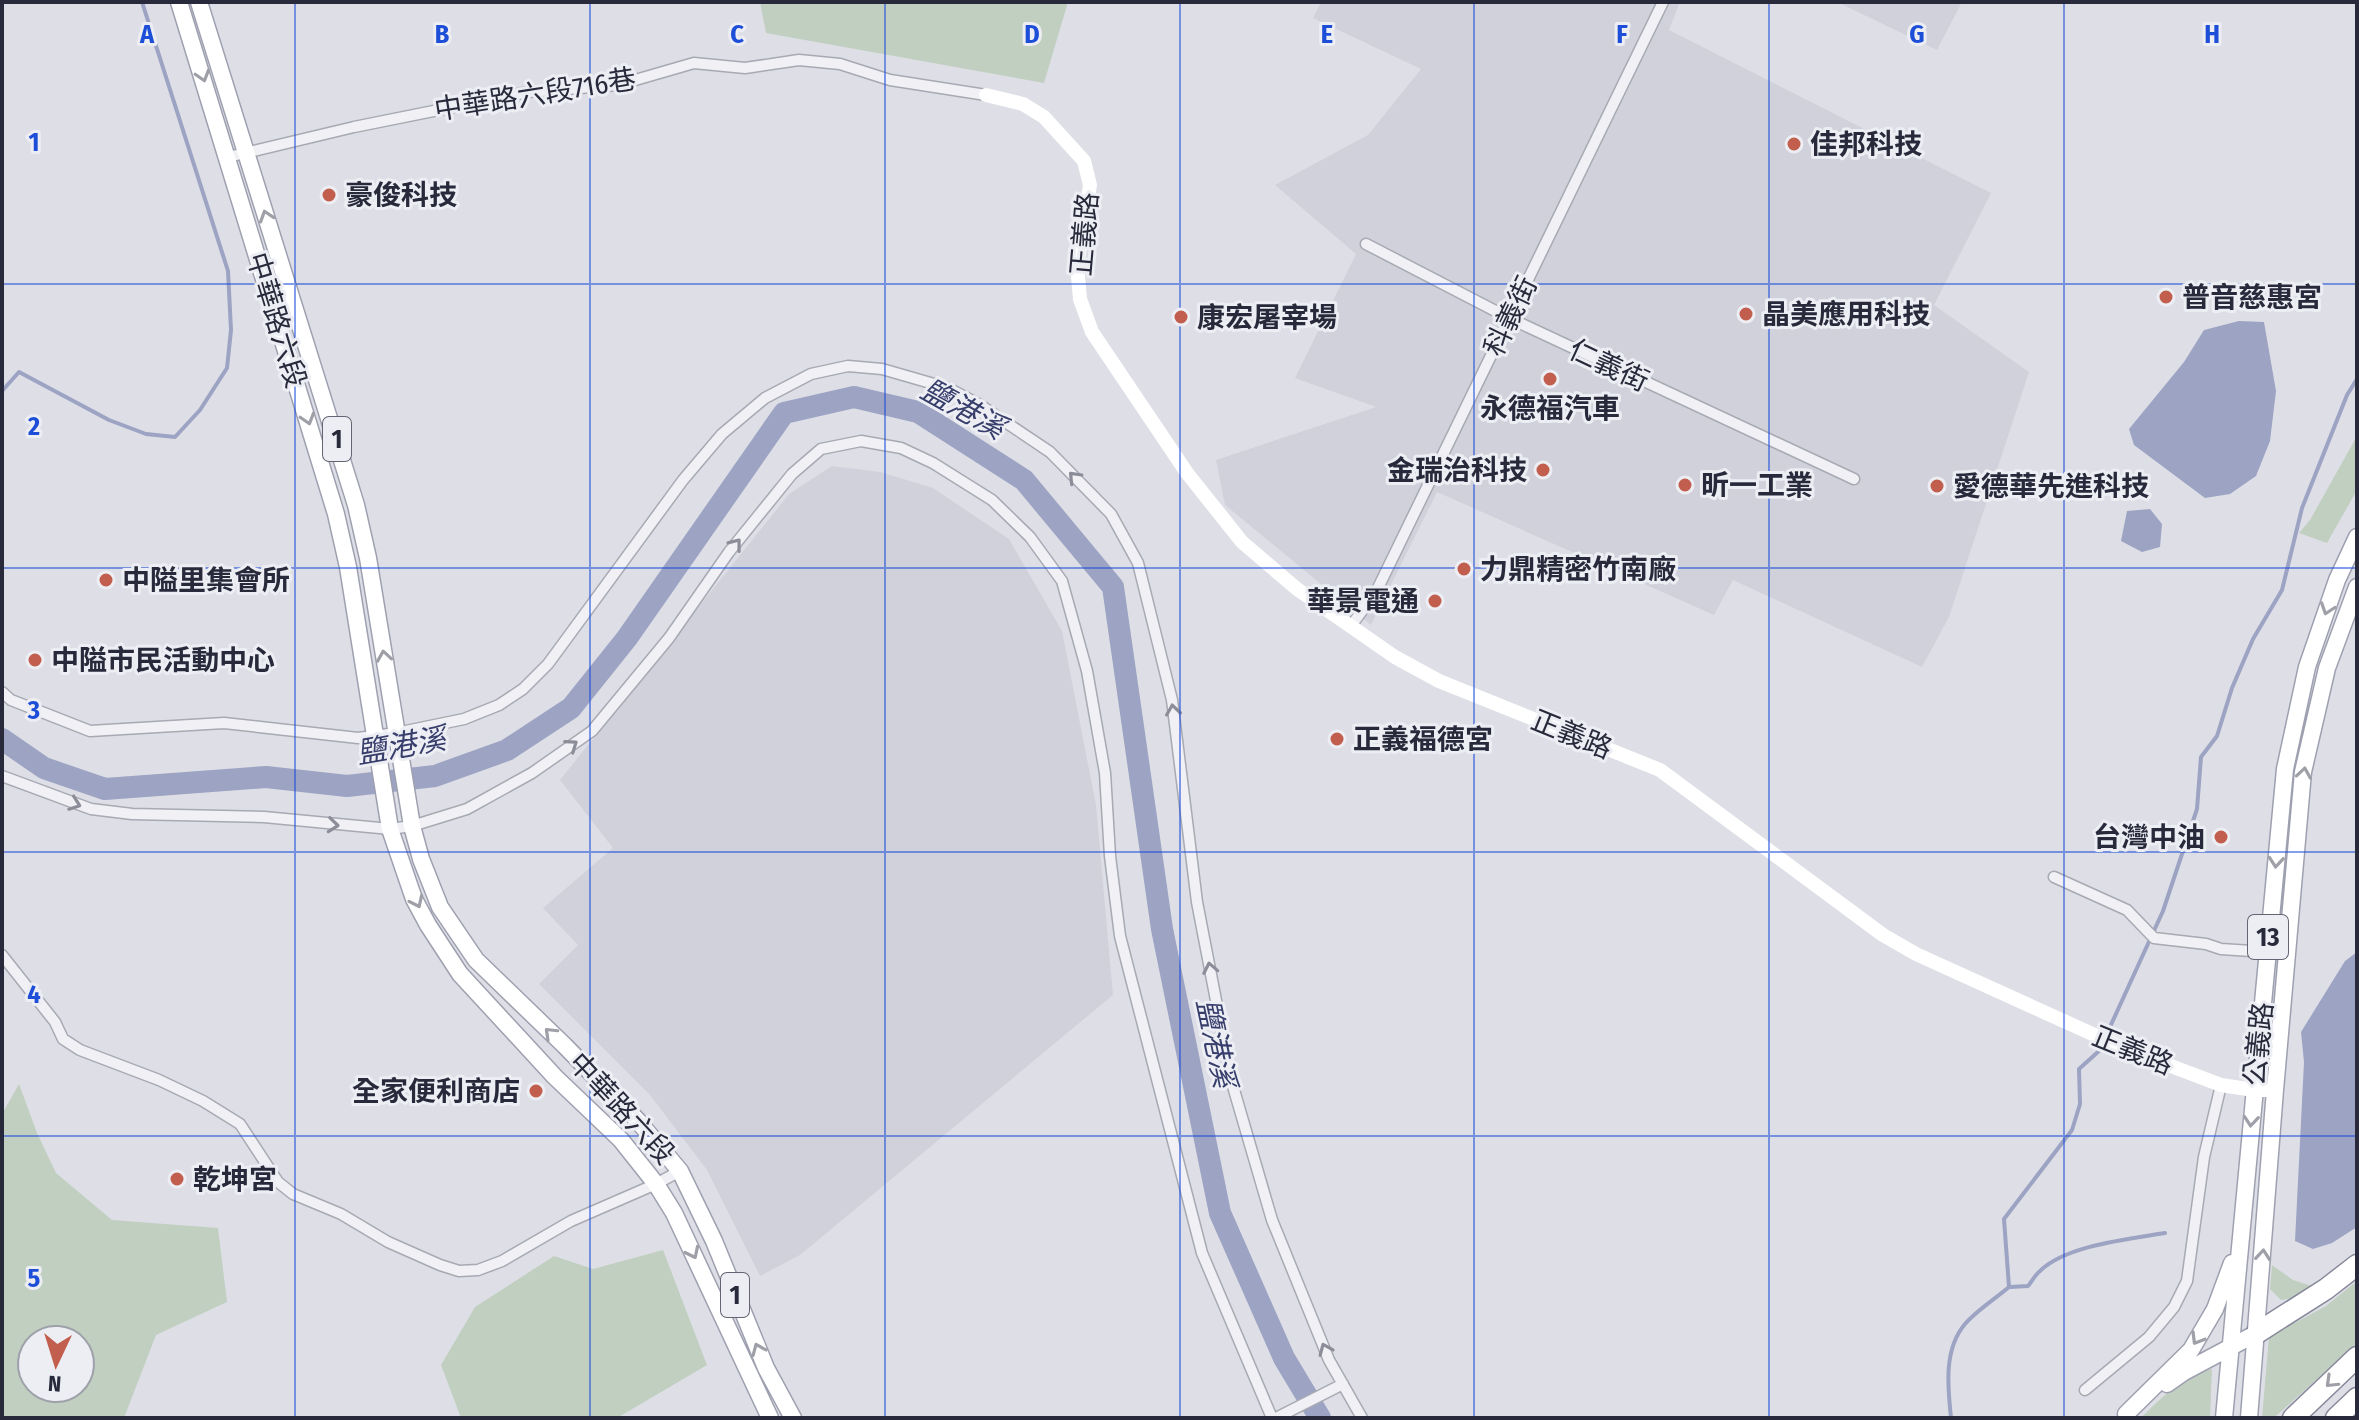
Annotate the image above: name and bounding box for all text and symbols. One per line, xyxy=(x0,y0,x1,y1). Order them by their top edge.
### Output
text: A xyxy=(139,19,155,50)
text: B xyxy=(435,19,450,50)
text: C xyxy=(730,19,744,50)
text: D xyxy=(1024,19,1040,50)
text: E xyxy=(1321,19,1333,50)
text: F xyxy=(1616,19,1628,50)
text: G xyxy=(1909,19,1925,50)
text: H xyxy=(2204,19,2220,50)
street label: 中華路六段716巷 xyxy=(432,62,638,127)
one-way arrow xyxy=(193,69,209,83)
text: 1 xyxy=(29,127,40,158)
place label: 佳邦科技 xyxy=(1810,128,1922,161)
marker: 佳邦科技 xyxy=(1785,135,1803,153)
place label: 豪俊科技 xyxy=(345,179,457,212)
marker: 豪俊科技 xyxy=(320,186,338,204)
street label: 正義路 xyxy=(1064,191,1105,277)
one-way arrow xyxy=(260,210,276,224)
street label: 中華路六段 xyxy=(240,248,313,392)
street label: 科義街 xyxy=(1477,271,1544,361)
place label: 普音慈惠宮 xyxy=(2182,281,2322,314)
marker: 普音慈惠宮 xyxy=(2157,288,2175,306)
place label: 晶美應用科技 xyxy=(1762,298,1930,331)
place label: 康宏屠宰場 xyxy=(1197,301,1337,334)
marker: 晶美應用科技 xyxy=(1737,305,1755,323)
marker: 康宏屠宰場 xyxy=(1172,308,1190,326)
street label: 仁義街 xyxy=(1564,333,1654,398)
marker: 永德福汽車 xyxy=(1541,370,1559,388)
water label: 鹽港溪 xyxy=(915,371,1015,448)
place label: 永德福汽車 xyxy=(1480,392,1620,425)
text: 2 xyxy=(27,411,40,442)
one-way arrow xyxy=(298,412,314,426)
road number: 1 xyxy=(323,417,351,461)
place label: 金瑞治科技 xyxy=(1387,454,1527,487)
marker: 金瑞治科技 xyxy=(1534,461,1552,479)
place label: 昕一工業 xyxy=(1701,469,1813,502)
place label: 愛德華先進科技 xyxy=(1953,470,2149,503)
one-way arrow xyxy=(1069,471,1083,486)
marker: 昕一工業 xyxy=(1676,476,1694,494)
marker: 愛德華先進科技 xyxy=(1928,477,1946,495)
one-way arrow xyxy=(726,538,740,553)
place label: 力鼎精密竹南廠 xyxy=(1480,553,1676,586)
marker: 力鼎精密竹南廠 xyxy=(1455,560,1473,578)
place label: 中隘里集會所 xyxy=(122,564,290,597)
marker: 中隘里集會所 xyxy=(97,571,115,589)
place label: 華景電通 xyxy=(1307,585,1419,618)
marker: 華景電通 xyxy=(1426,592,1444,610)
one-way arrow xyxy=(2321,601,2337,615)
place label: 中隘市民活動中心 xyxy=(51,644,275,677)
one-way arrow xyxy=(376,649,393,663)
marker: 中隘市民活動中心 xyxy=(26,651,44,669)
text: 3 xyxy=(27,695,40,726)
street label: 正義路 xyxy=(1527,703,1617,765)
one-way arrow xyxy=(1165,704,1182,717)
water label: 鹽港溪 xyxy=(354,720,452,772)
place label: 正義福德宮 xyxy=(1353,723,1493,756)
marker: 正義福德宮 xyxy=(1328,730,1346,748)
one-way arrow xyxy=(563,740,577,755)
one-way arrow xyxy=(2295,766,2312,780)
one-way arrow xyxy=(67,794,81,810)
one-way arrow xyxy=(327,816,340,833)
place label: 台灣中油 xyxy=(2093,821,2205,854)
marker: 台灣中油 xyxy=(2212,828,2230,846)
one-way arrow xyxy=(2267,856,2284,869)
one-way arrow xyxy=(407,894,423,909)
road number: 13 xyxy=(2248,915,2288,959)
one-way arrow xyxy=(1202,961,1219,974)
text: 4 xyxy=(27,979,41,1010)
water label: 鹽港溪 xyxy=(1189,995,1244,1095)
street label: 公義路 xyxy=(2238,1001,2279,1088)
street label: 正義路 xyxy=(2088,1019,2178,1081)
one-way arrow xyxy=(545,1027,559,1042)
street label: 中華路六段 xyxy=(562,1046,681,1171)
place label: 全家便利商店 xyxy=(352,1075,520,1108)
marker: 全家便利商店 xyxy=(527,1082,545,1100)
one-way arrow xyxy=(2242,1115,2259,1128)
place label: 乾坤宮 xyxy=(193,1163,277,1196)
marker: 乾坤宮 xyxy=(168,1170,186,1188)
one-way arrow xyxy=(683,1244,699,1259)
one-way arrow xyxy=(2254,1248,2271,1261)
text: 5 xyxy=(28,1263,41,1294)
road number: 1 xyxy=(721,1273,749,1317)
north arrow xyxy=(16,1324,96,1404)
one-way arrow xyxy=(2191,1330,2207,1345)
one-way arrow xyxy=(751,1342,767,1357)
one-way arrow xyxy=(1318,1343,1334,1357)
text: N xyxy=(47,1370,62,1397)
one-way arrow xyxy=(2326,1373,2340,1387)

